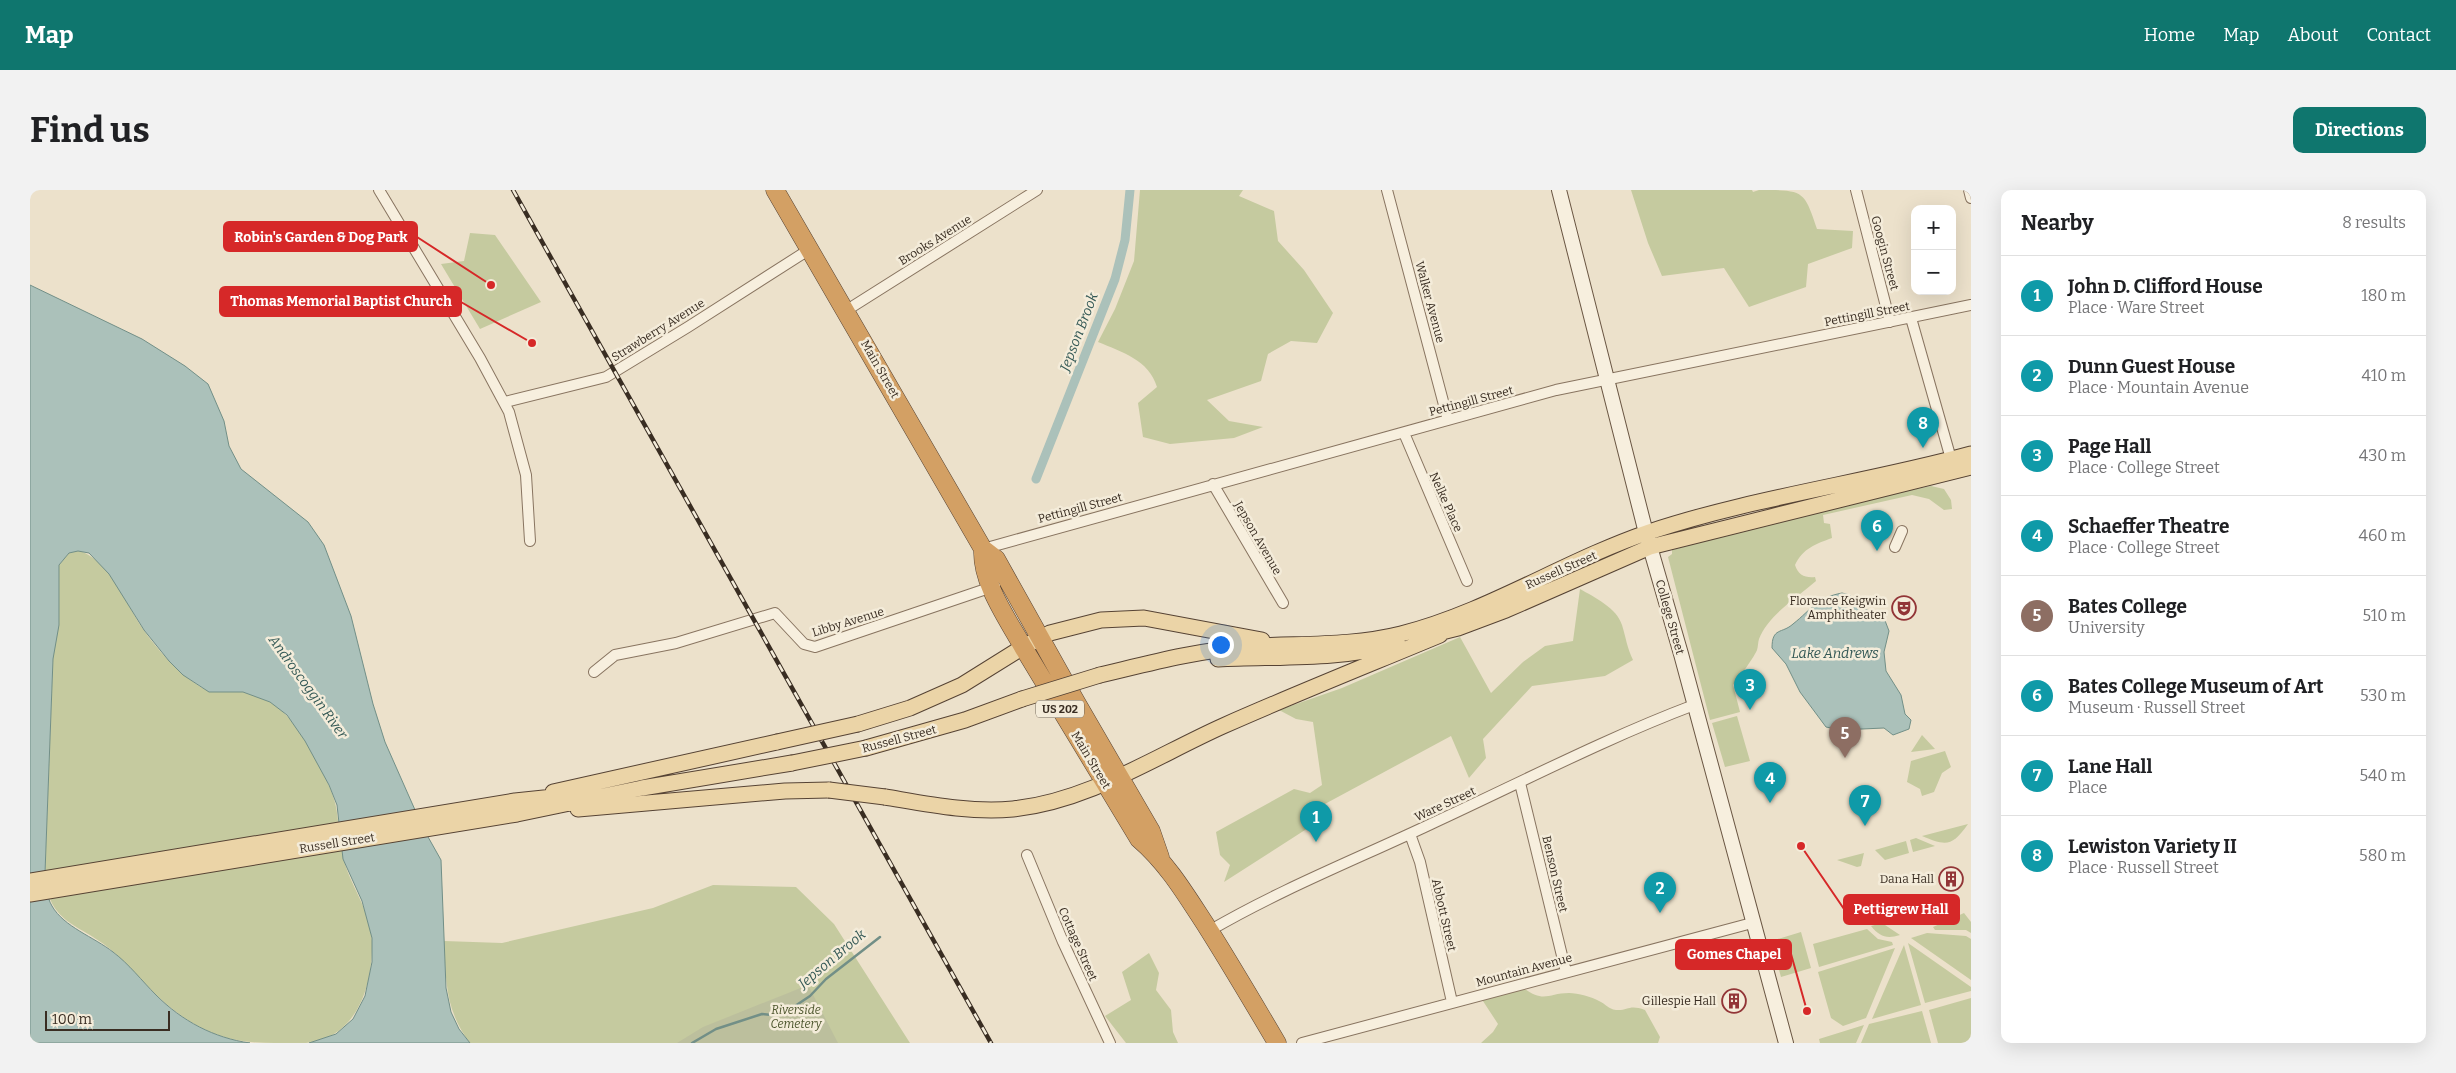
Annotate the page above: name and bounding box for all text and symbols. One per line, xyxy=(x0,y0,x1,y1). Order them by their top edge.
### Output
text: Map xyxy=(25,21,74,49)
text: Home xyxy=(2144,24,2195,46)
text: Map xyxy=(2223,24,2259,46)
text: About xyxy=(2287,24,2338,46)
text: Contact xyxy=(2366,24,2431,46)
button: Directions xyxy=(2293,107,2426,153)
text: Find us xyxy=(30,109,150,151)
map controls xyxy=(1911,205,1956,295)
button: + xyxy=(1911,205,1956,250)
text: Nearby xyxy=(2021,210,2094,236)
street label: Brooks Avenue xyxy=(896,212,974,268)
text: 8 results xyxy=(2342,213,2406,232)
street label: Googin Street xyxy=(1868,214,1902,292)
callout: Robin's Garden & Dog Park xyxy=(224,222,417,251)
text: Robin's Garden & Dog Park xyxy=(234,229,408,246)
button: − xyxy=(1911,250,1956,295)
street label: Walker Avenue xyxy=(1412,260,1448,344)
text: John D. Clifford House xyxy=(2068,275,2263,298)
text: 1 xyxy=(2034,286,2040,305)
text: 180 m xyxy=(2361,286,2406,305)
callout: Thomas Memorial Baptist Church xyxy=(220,287,461,316)
water label: Jepson Brook xyxy=(1056,290,1102,376)
text: Thomas Memorial Baptist Church xyxy=(230,293,452,310)
street label: Strawberry Avenue xyxy=(609,296,707,364)
text: Place · Ware Street xyxy=(2068,298,2205,317)
street label: Pettingill Street xyxy=(1823,299,1912,329)
street label: Main Street xyxy=(858,338,903,401)
text: Dunn Guest House xyxy=(2068,355,2235,378)
text: 2 xyxy=(2032,366,2042,385)
text: 410 m xyxy=(2361,366,2406,385)
text: Place · Mountain Avenue xyxy=(2068,378,2249,397)
street label: Pettingill Street xyxy=(1427,383,1515,419)
pin: 8 xyxy=(1907,407,1939,448)
text: Page Hall xyxy=(2068,435,2151,458)
text: 3 xyxy=(2032,446,2042,465)
text: 430 m xyxy=(2359,446,2406,465)
text: Place · College Street xyxy=(2068,458,2220,477)
street label: Nelke Place xyxy=(1427,470,1465,534)
street label: Pettingill Street xyxy=(1036,490,1124,526)
street label: Jepson Avenue xyxy=(1231,498,1285,577)
pin: 6 xyxy=(1861,510,1893,551)
text: Schaeffer Theatre xyxy=(2068,515,2229,538)
text: 4 xyxy=(2032,526,2042,545)
text: 460 m xyxy=(2359,526,2406,545)
text: Place · College Street xyxy=(2068,538,2220,557)
street label: Russell Street xyxy=(1523,548,1599,592)
street label: College Street xyxy=(1653,578,1688,657)
place label: Florence Keigwin Amphitheater xyxy=(1790,594,1887,622)
theatre icon: Florence Keigwin Amphitheater xyxy=(1891,595,1917,621)
text: Bates College xyxy=(2068,595,2187,618)
street label: Libby Avenue xyxy=(810,604,886,640)
text: 5 xyxy=(2033,606,2041,625)
text: 510 m xyxy=(2362,606,2406,625)
text: University xyxy=(2068,618,2145,637)
water label: Androscoggin River xyxy=(264,631,352,743)
your location xyxy=(1208,632,1234,658)
water label: Lake Andrews xyxy=(1791,645,1879,662)
pin: 3 xyxy=(1734,669,1766,710)
text: Bates College Museum of Art xyxy=(2068,675,2324,698)
text: 6 xyxy=(2032,686,2042,705)
text: 530 m xyxy=(2360,686,2406,705)
text: Museum · Russell Street xyxy=(2068,698,2245,717)
road number: US 202 xyxy=(1036,700,1084,718)
pin: 5 xyxy=(1829,717,1861,758)
street label: Russell Street xyxy=(860,722,938,756)
street label: Main Street xyxy=(1068,729,1114,792)
text: Lane Hall xyxy=(2068,755,2152,778)
pin: 4 xyxy=(1754,762,1786,803)
text: 7 xyxy=(2033,766,2041,785)
text: 540 m xyxy=(2359,766,2406,785)
text: Place xyxy=(2068,778,2107,797)
street label: Ware Street xyxy=(1412,783,1478,824)
pin: 7 xyxy=(1849,785,1881,826)
pin: 1 xyxy=(1300,801,1332,842)
street label: Russell Street xyxy=(298,830,376,856)
street label: Benson Street xyxy=(1539,834,1571,914)
text: Lewiston Variety II xyxy=(2068,835,2237,858)
text: 8 xyxy=(2032,846,2042,865)
text: 580 m xyxy=(2359,846,2406,865)
text: Place · Russell Street xyxy=(2068,858,2219,877)
building icon: Dana Hall xyxy=(1938,866,1964,892)
pin: 2 xyxy=(1644,872,1676,913)
place label: Dana Hall xyxy=(1880,872,1935,886)
street label: Abbott Street xyxy=(1429,877,1459,953)
callout: Pettigrew Hall xyxy=(1844,895,1959,924)
text: Pettigrew Hall xyxy=(1854,901,1949,918)
street label: Cottage Street xyxy=(1056,905,1101,983)
water label: Jepson Brook xyxy=(793,926,869,993)
callout: Gomes Chapel xyxy=(1676,940,1791,969)
text: Gomes Chapel xyxy=(1687,946,1782,963)
street label: Mountain Avenue xyxy=(1474,950,1574,990)
building icon: Gillespie Hall xyxy=(1721,988,1747,1014)
place label: Gillespie Hall xyxy=(1642,994,1717,1008)
park label: Riverside Cemetery xyxy=(770,1003,823,1031)
scale bar xyxy=(45,1008,170,1031)
text: 100 m xyxy=(52,1011,92,1028)

